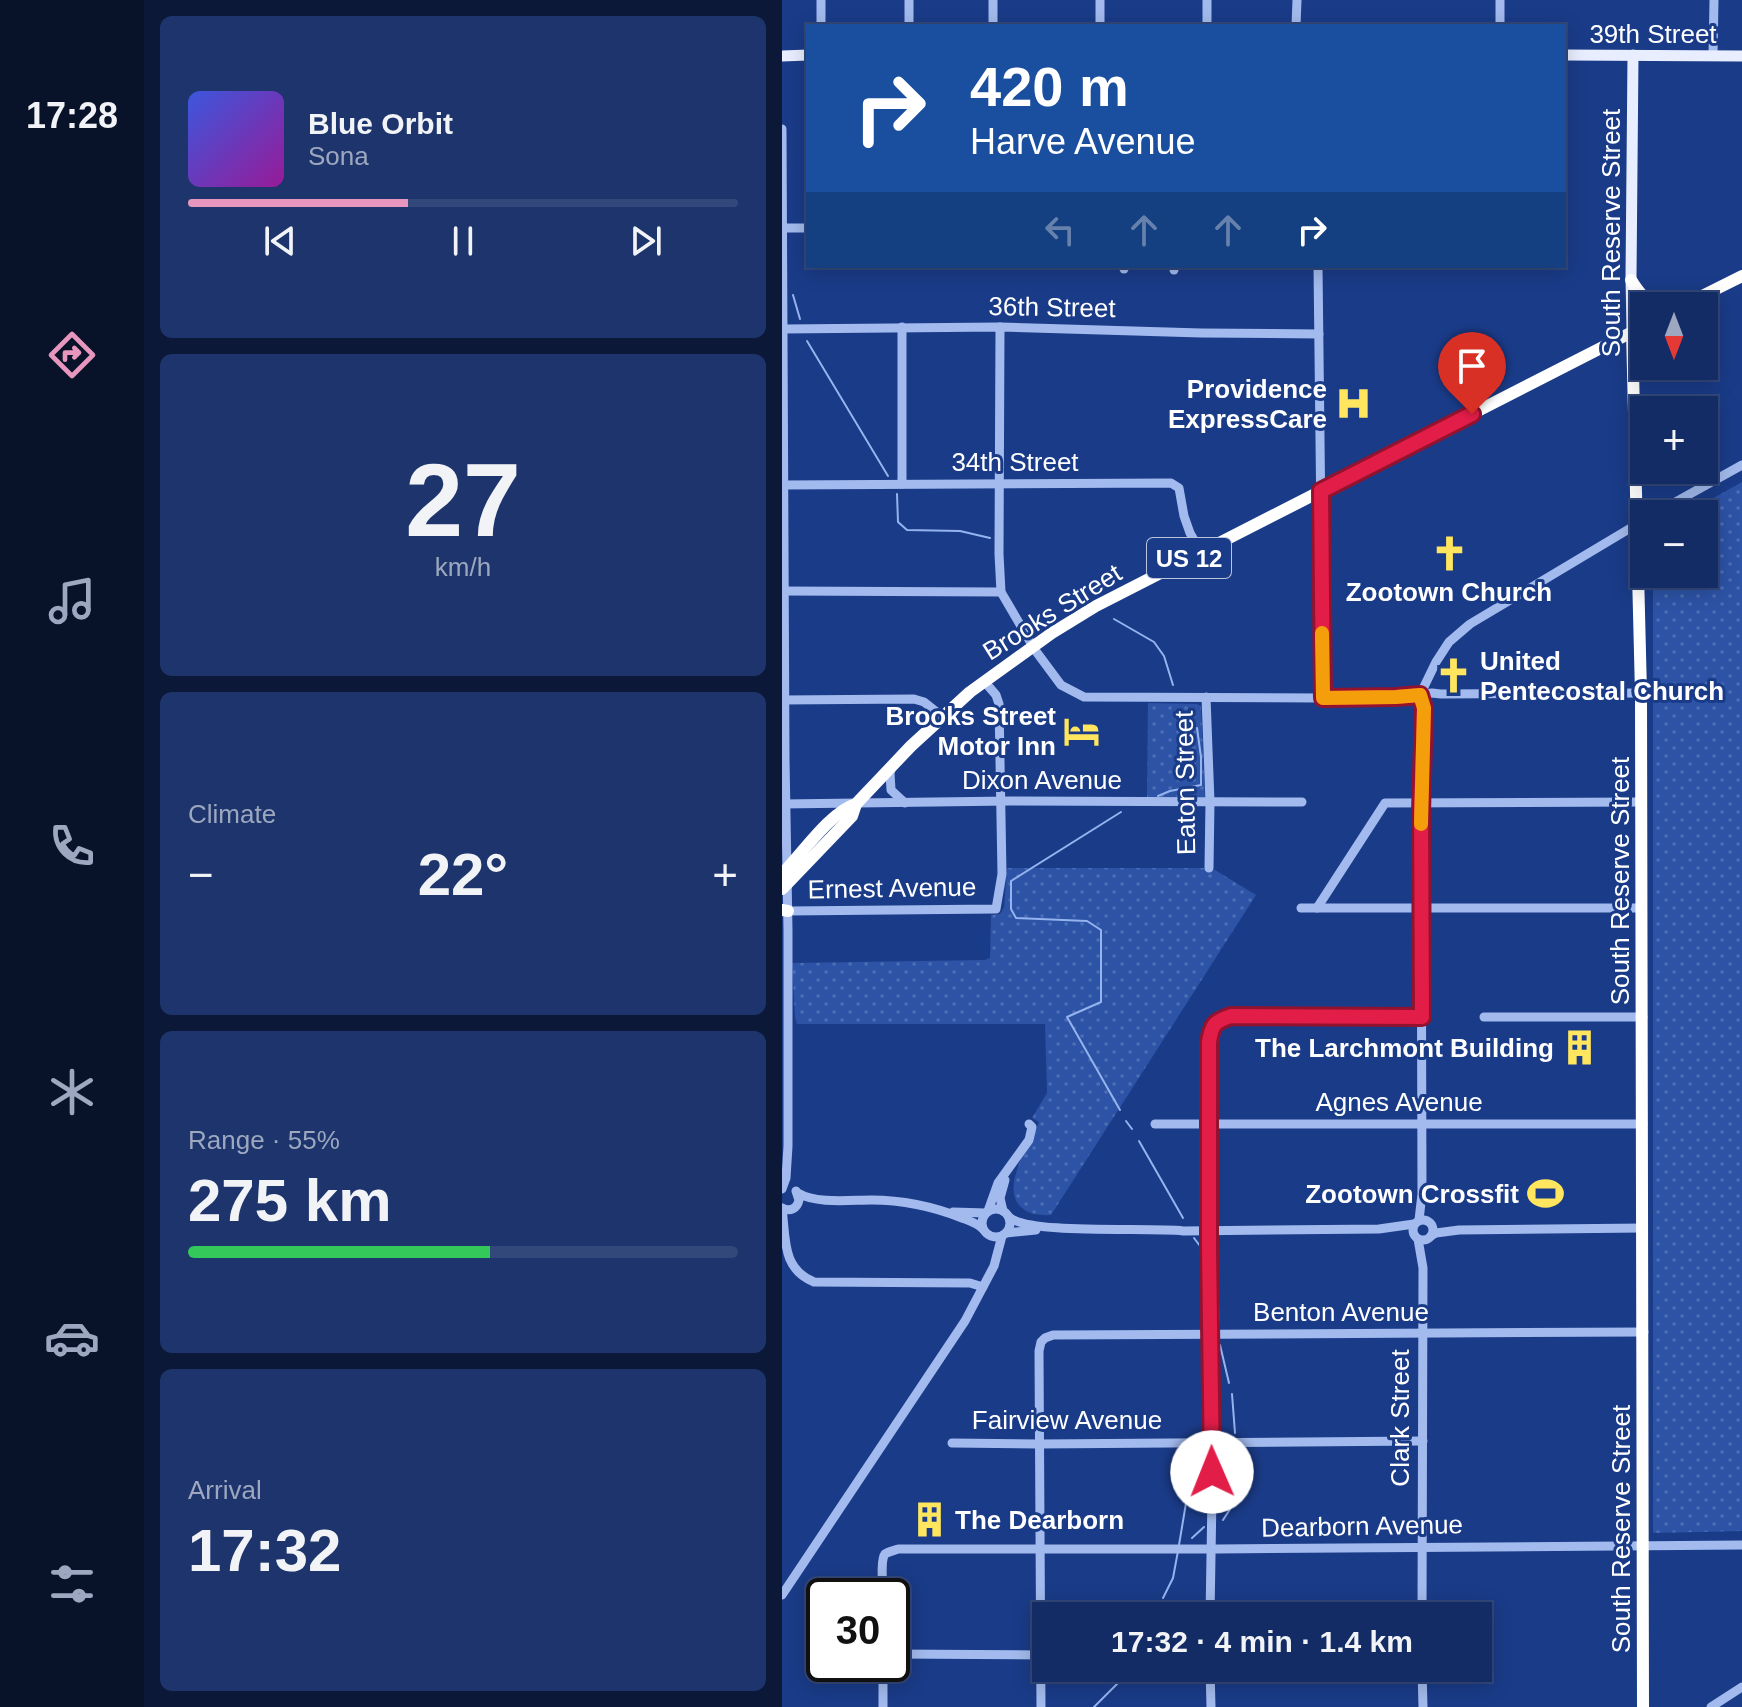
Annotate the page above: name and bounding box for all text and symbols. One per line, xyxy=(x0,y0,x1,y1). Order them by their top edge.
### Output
street label: 39th Street xyxy=(1589,19,1717,49)
text: 420 m xyxy=(970,55,1129,118)
icon: right xyxy=(838,56,942,160)
text: 17:28 xyxy=(26,95,118,136)
text: Blue Orbit xyxy=(308,107,453,140)
street label: South Reserve Street xyxy=(1596,108,1626,357)
text: Harve Avenue xyxy=(970,121,1196,162)
text: Sona xyxy=(308,141,369,171)
icon: left xyxy=(1038,208,1082,252)
icon: ahead xyxy=(1122,208,1166,252)
icon: ahead xyxy=(1206,208,1250,252)
icon: right xyxy=(1290,208,1334,252)
icon: previous xyxy=(258,219,302,263)
icon: pause xyxy=(441,219,485,263)
icon: next xyxy=(624,219,668,263)
street label: 36th Street xyxy=(988,291,1117,323)
north arrow xyxy=(1630,292,1718,380)
map controls xyxy=(1630,292,1718,588)
icon: directions xyxy=(44,327,100,383)
pin xyxy=(1438,332,1506,414)
icon: arrive xyxy=(1450,344,1494,388)
place label: Providence ExpressCare xyxy=(1168,374,1327,434)
hospital icon: Providence ExpressCare xyxy=(1334,385,1372,423)
button: + xyxy=(1630,396,1718,484)
text: 27 xyxy=(405,442,521,558)
street label: 34th Street xyxy=(951,447,1079,477)
button: − xyxy=(1630,500,1718,588)
church icon: Zootown Church xyxy=(1430,534,1468,572)
road number: US 12 xyxy=(1147,538,1231,578)
text: km/h xyxy=(435,552,491,582)
street label: Brooks Street xyxy=(977,557,1127,666)
icon: music xyxy=(44,573,100,629)
place label: Zootown Church xyxy=(1346,577,1552,607)
place label: United Pentecostal Church xyxy=(1480,646,1724,706)
church icon: United Pentecostal Church xyxy=(1435,657,1473,695)
place label: Brooks Street Motor Inn xyxy=(886,701,1056,761)
street label: Eaton Street xyxy=(1169,710,1201,856)
hotel icon: Brooks Street Motor Inn xyxy=(1063,712,1101,750)
street label: South Reserve Street xyxy=(1605,756,1635,1005)
street label: Dixon Avenue xyxy=(962,765,1122,795)
text: Climate xyxy=(188,799,276,829)
icon: phone xyxy=(44,818,100,874)
text: 22° xyxy=(418,841,508,908)
text: − xyxy=(188,850,214,899)
text: + xyxy=(712,850,738,899)
street label: Ernest Avenue xyxy=(807,872,977,904)
building icon: The Larchmont Building xyxy=(1561,1029,1599,1067)
place label: The Larchmont Building xyxy=(1255,1033,1554,1063)
icon: climate xyxy=(44,1064,100,1120)
street label: Agnes Avenue xyxy=(1315,1087,1483,1117)
text: Range · 55% xyxy=(188,1125,340,1155)
text: 275 km xyxy=(188,1167,392,1234)
sports icon: Zootown Crossfit xyxy=(1526,1175,1564,1213)
place label: Zootown Crossfit xyxy=(1305,1179,1519,1209)
street label: Benton Avenue xyxy=(1253,1297,1429,1327)
icon: car xyxy=(44,1310,100,1366)
street label: Clark Street xyxy=(1385,1349,1415,1487)
street label: South Reserve Street xyxy=(1606,1404,1636,1653)
street label: Fairview Avenue xyxy=(972,1405,1162,1435)
position arrow xyxy=(1170,1430,1254,1514)
text: Arrival xyxy=(188,1475,262,1505)
building icon: The Dearborn xyxy=(910,1501,948,1539)
place label: The Dearborn xyxy=(955,1505,1124,1535)
street label: Dearborn Avenue xyxy=(1261,1509,1463,1543)
text: 17:32 xyxy=(188,1517,341,1584)
icon: filters xyxy=(44,1556,100,1612)
speed limit sign: 30 xyxy=(806,1578,910,1682)
text: 17:32 · 4 min · 1.4 km xyxy=(1111,1625,1413,1658)

